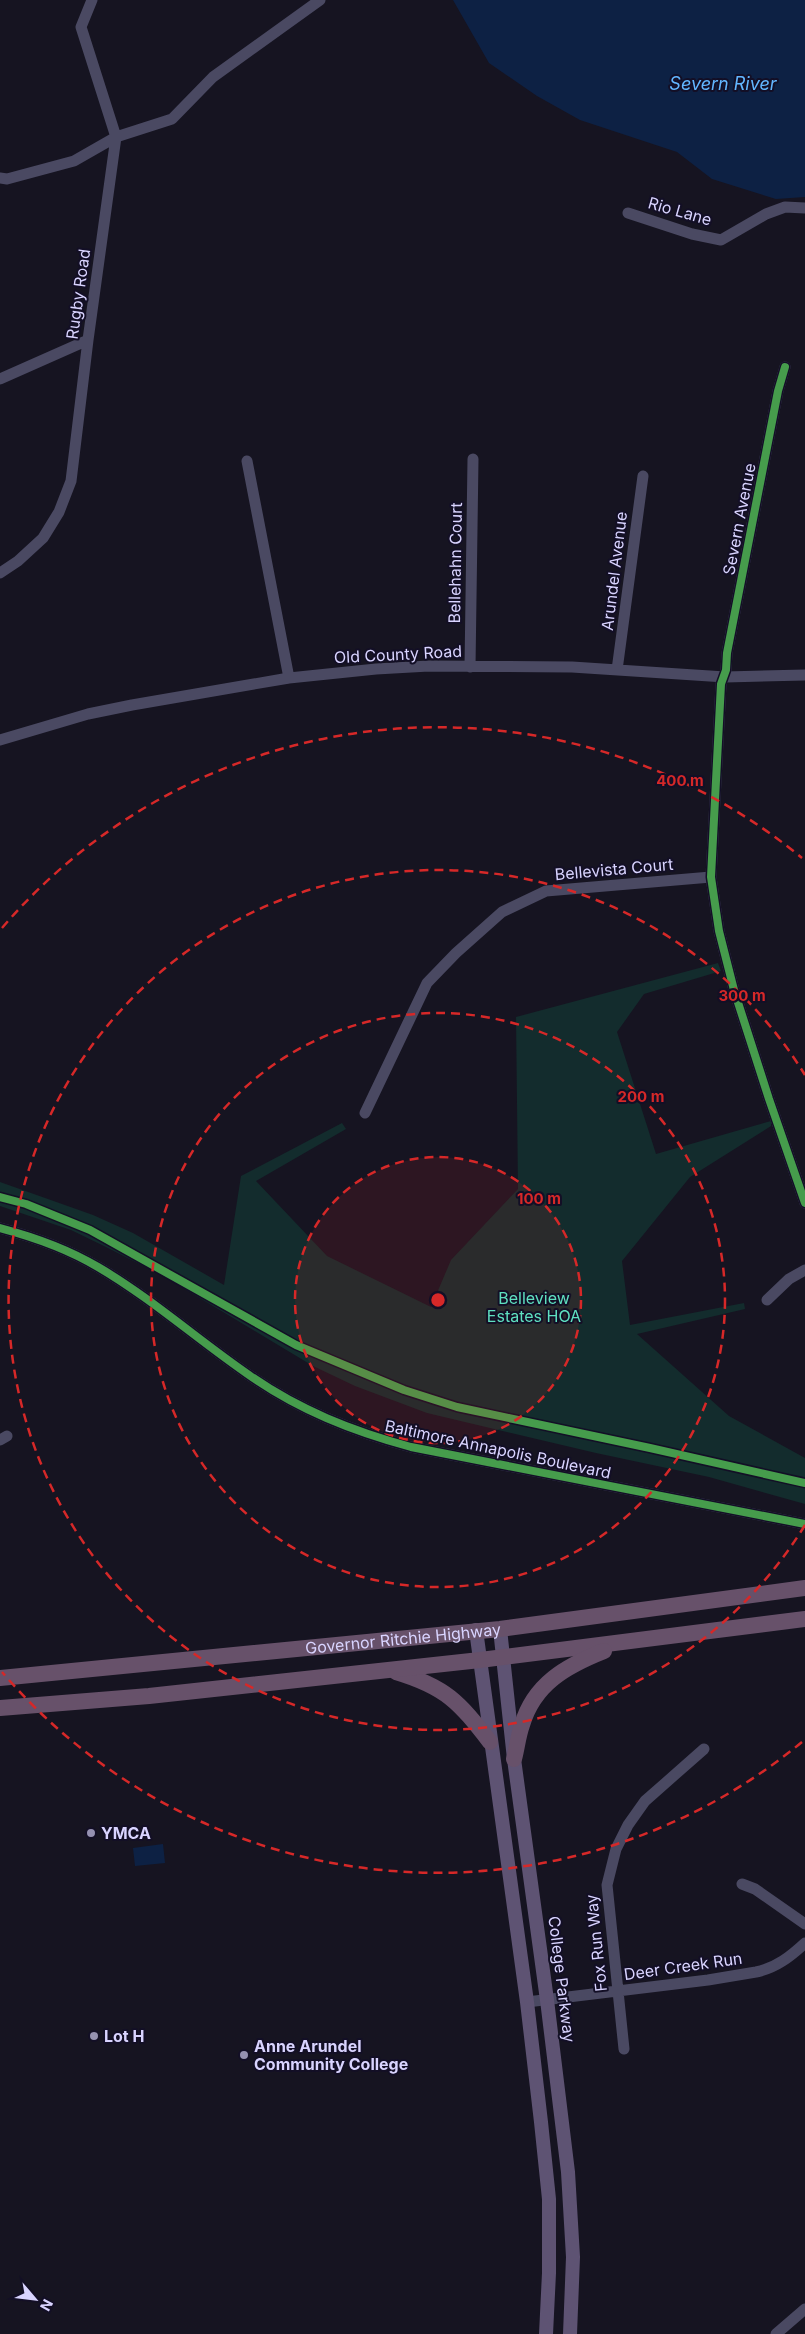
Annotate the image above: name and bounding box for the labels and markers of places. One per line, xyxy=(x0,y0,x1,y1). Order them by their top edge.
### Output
centre of rings xyxy=(429,1291,447,1309)
place label: YMCA xyxy=(101,1823,151,1843)
marker: YMCA xyxy=(85,1827,97,1839)
place label: Lot H xyxy=(104,2026,144,2046)
marker: Lot H xyxy=(88,2030,100,2042)
place label: Anne Arundel Community College xyxy=(254,2036,408,2074)
marker: Anne Arundel Community College xyxy=(238,2049,250,2061)

